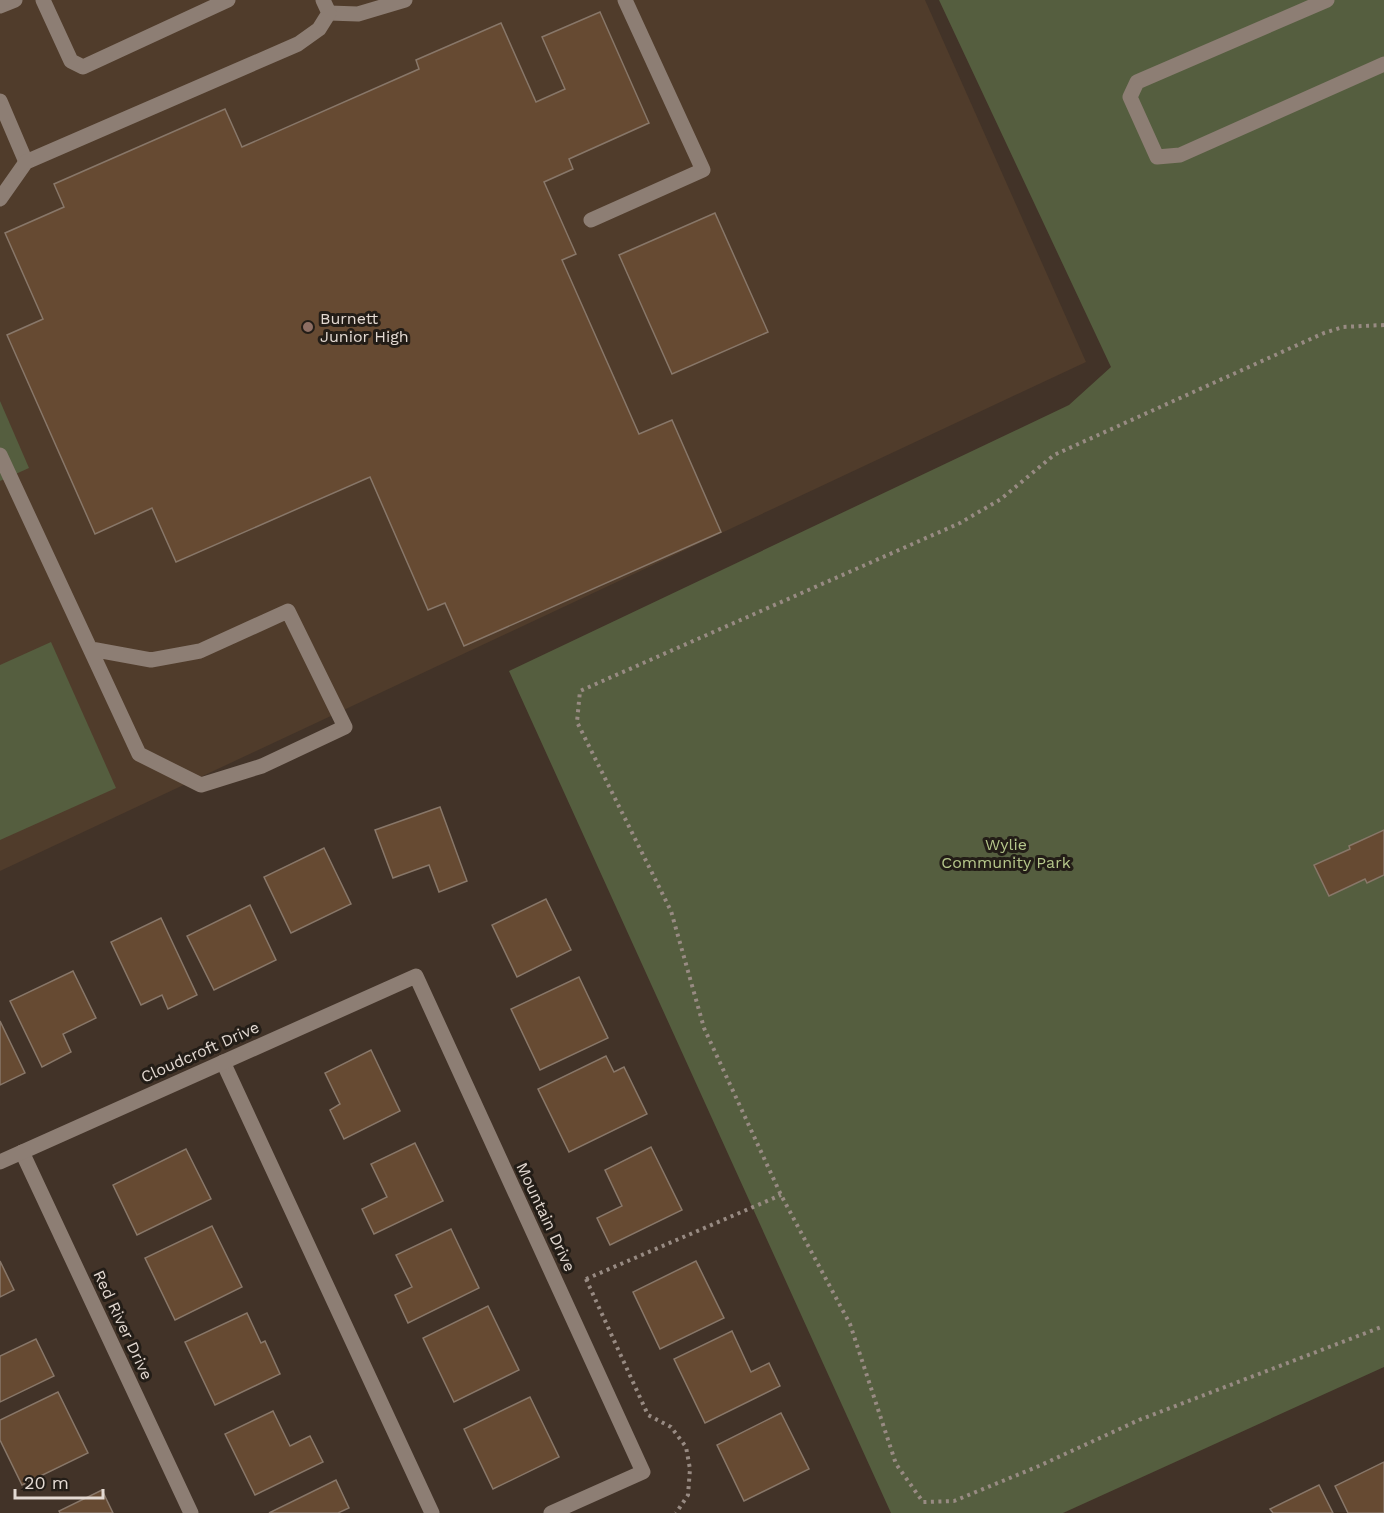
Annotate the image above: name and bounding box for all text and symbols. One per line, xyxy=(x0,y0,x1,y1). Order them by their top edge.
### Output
place label: Burnett Junior High xyxy=(320,309,409,346)
marker: Burnett Junior High xyxy=(301,320,315,334)
park label: Wylie Community Park xyxy=(941,835,1071,872)
street label: Cloudcroft Drive xyxy=(138,1017,262,1087)
street label: Mountain Drive xyxy=(512,1160,580,1274)
street label: Red River Drive xyxy=(89,1267,157,1383)
scale bar xyxy=(15,1462,104,1500)
text: 20 m xyxy=(24,1472,69,1493)

